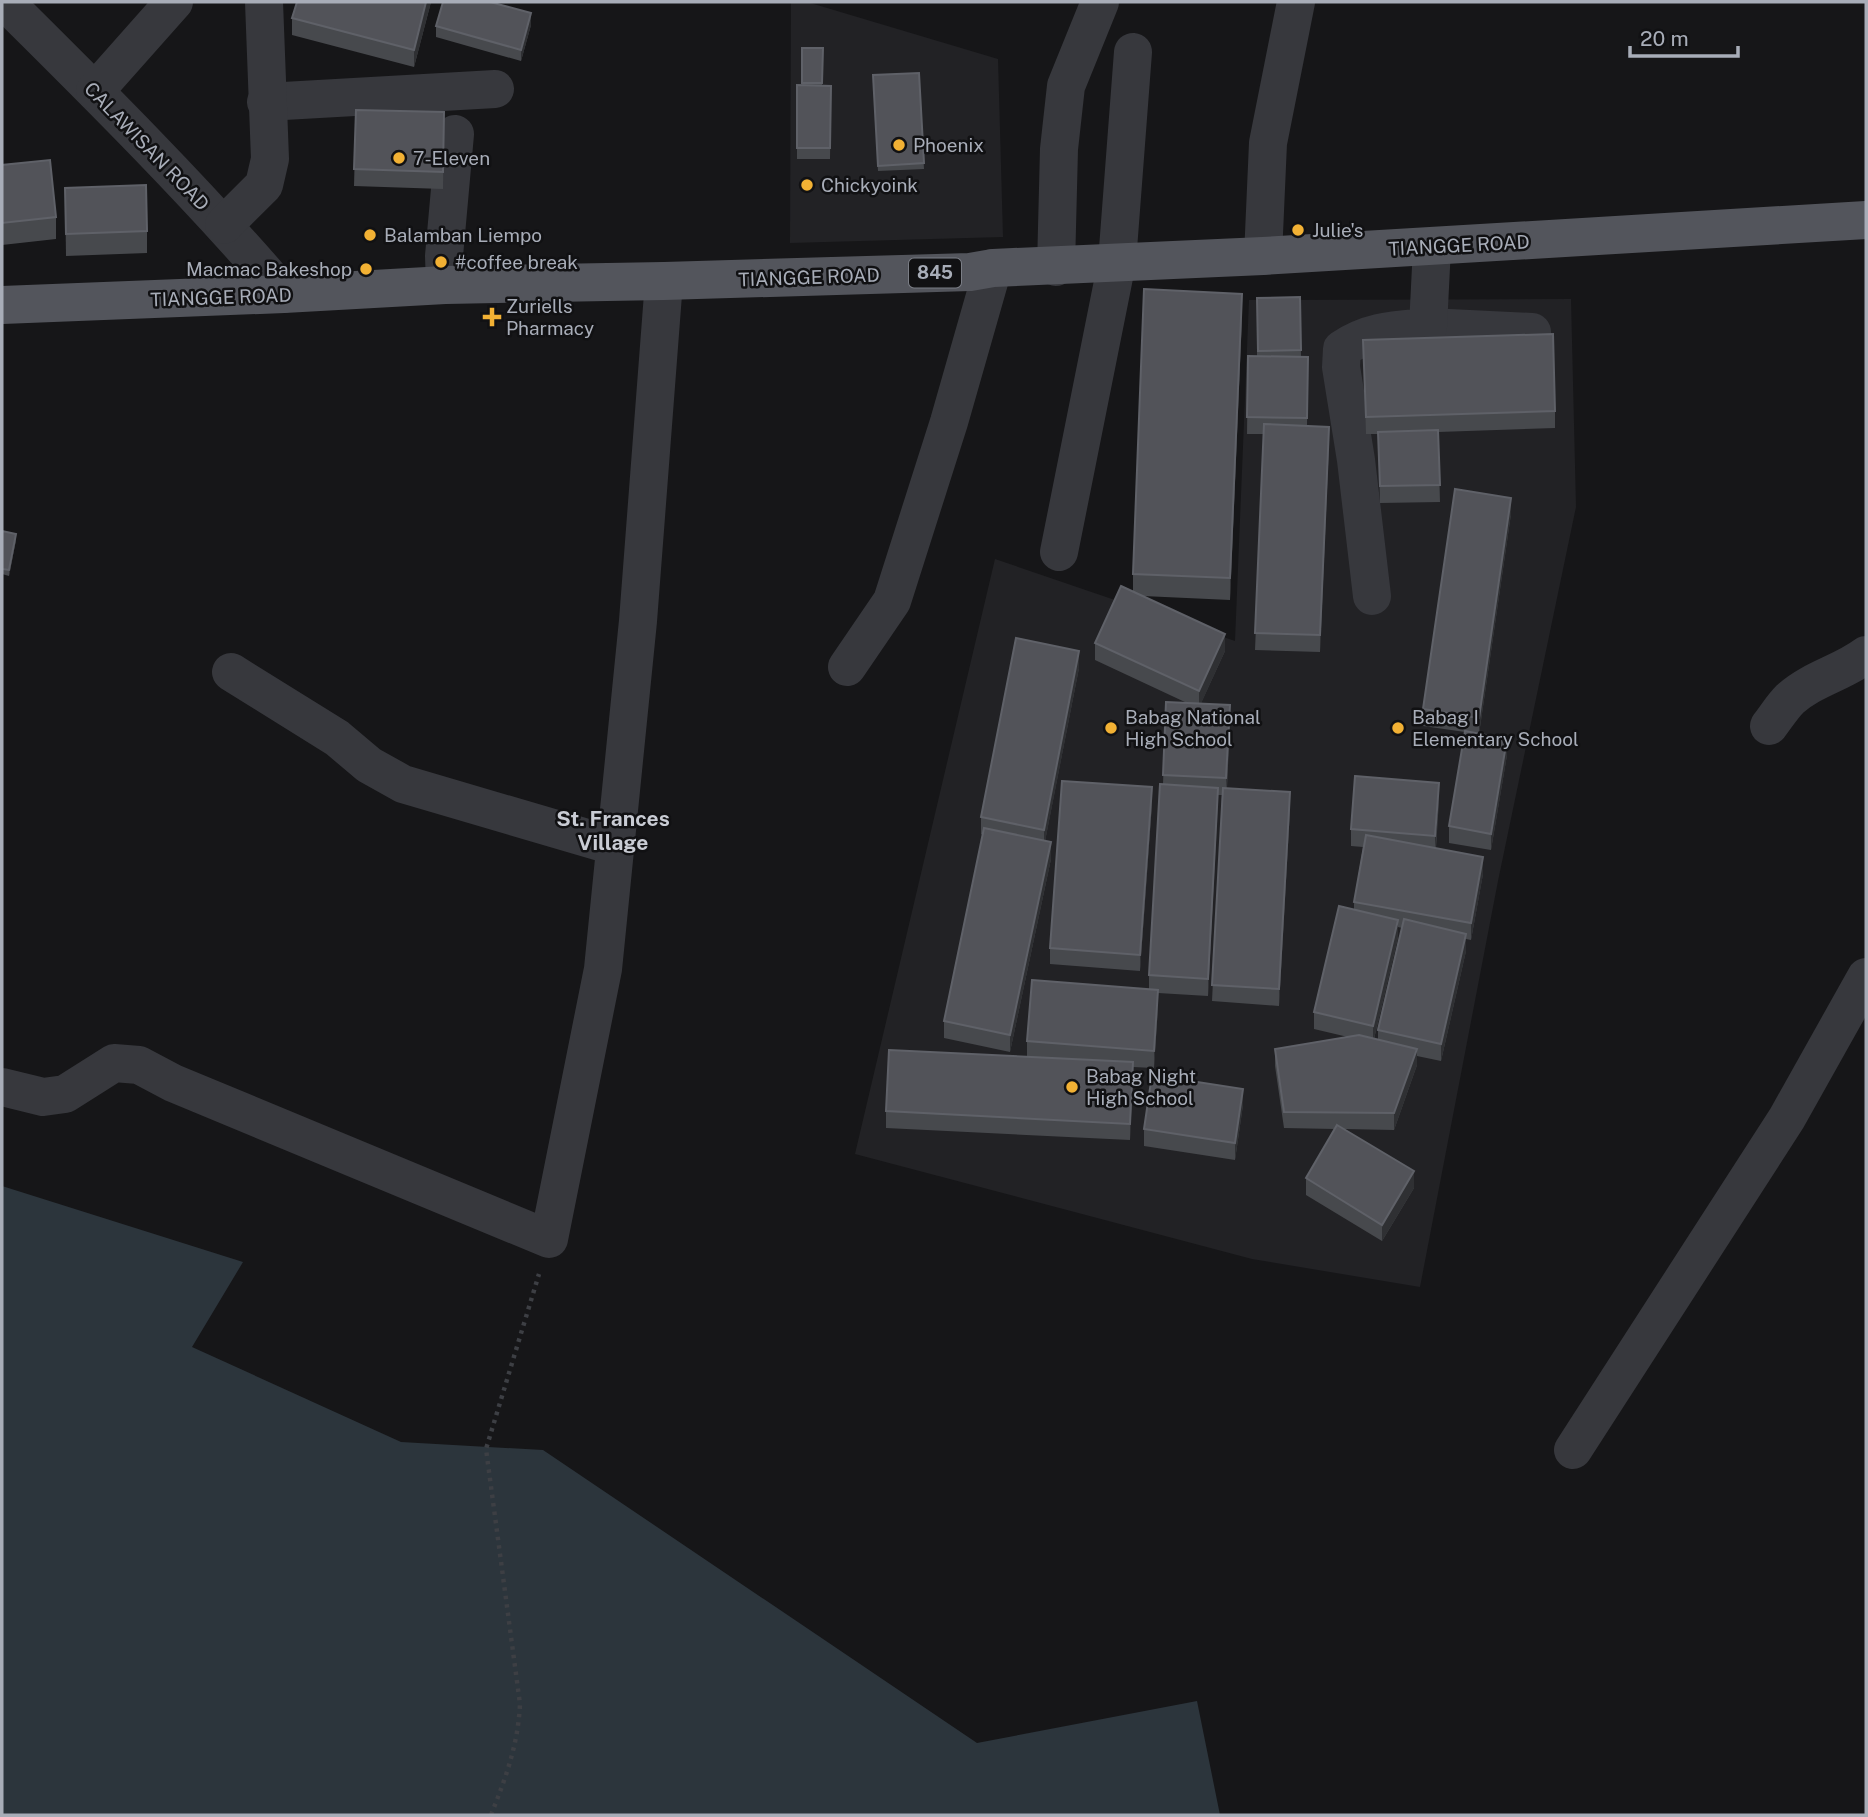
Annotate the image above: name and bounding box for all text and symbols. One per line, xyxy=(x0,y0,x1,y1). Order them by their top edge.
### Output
scale bar xyxy=(1630,14,1738,58)
text: 20 m xyxy=(1640,26,1689,51)
street label: CALAWISAN ROAD xyxy=(80,77,214,215)
place label: Phoenix xyxy=(913,134,984,156)
marker: Phoenix xyxy=(891,137,907,153)
place label: 7-Eleven xyxy=(413,147,490,169)
marker: 7-Eleven xyxy=(391,150,407,166)
place label: Chickyoink xyxy=(821,174,918,196)
marker: Chickyoink xyxy=(799,177,815,193)
place label: Julie's xyxy=(1312,219,1363,241)
marker: Julie's xyxy=(1290,222,1306,238)
place label: Balamban Liempo xyxy=(384,224,542,246)
marker: Balamban Liempo xyxy=(362,227,378,243)
street label: TIANGGE ROAD xyxy=(1388,230,1530,260)
place label: #coffee break xyxy=(455,251,578,273)
marker: #coffee break xyxy=(433,254,449,270)
place label: Macmac Bakeshop xyxy=(186,258,352,280)
road number: 845 xyxy=(909,258,961,288)
marker: Macmac Bakeshop xyxy=(358,261,374,277)
street label: TIANGGE ROAD xyxy=(738,264,880,290)
street label: TIANGGE ROAD xyxy=(150,284,292,310)
place label: Zuriells Pharmacy xyxy=(506,295,594,339)
marker: Zuriells Pharmacy xyxy=(484,309,500,325)
place label: Babag National High School xyxy=(1125,706,1261,750)
place label: Babag I Elementary School xyxy=(1412,706,1579,750)
marker: Babag National High School xyxy=(1103,720,1119,736)
marker: Babag I Elementary School xyxy=(1390,720,1406,736)
district label: St. Frances Village xyxy=(556,806,670,855)
place label: Babag Night High School xyxy=(1086,1065,1196,1109)
marker: Babag Night High School xyxy=(1064,1079,1080,1095)

